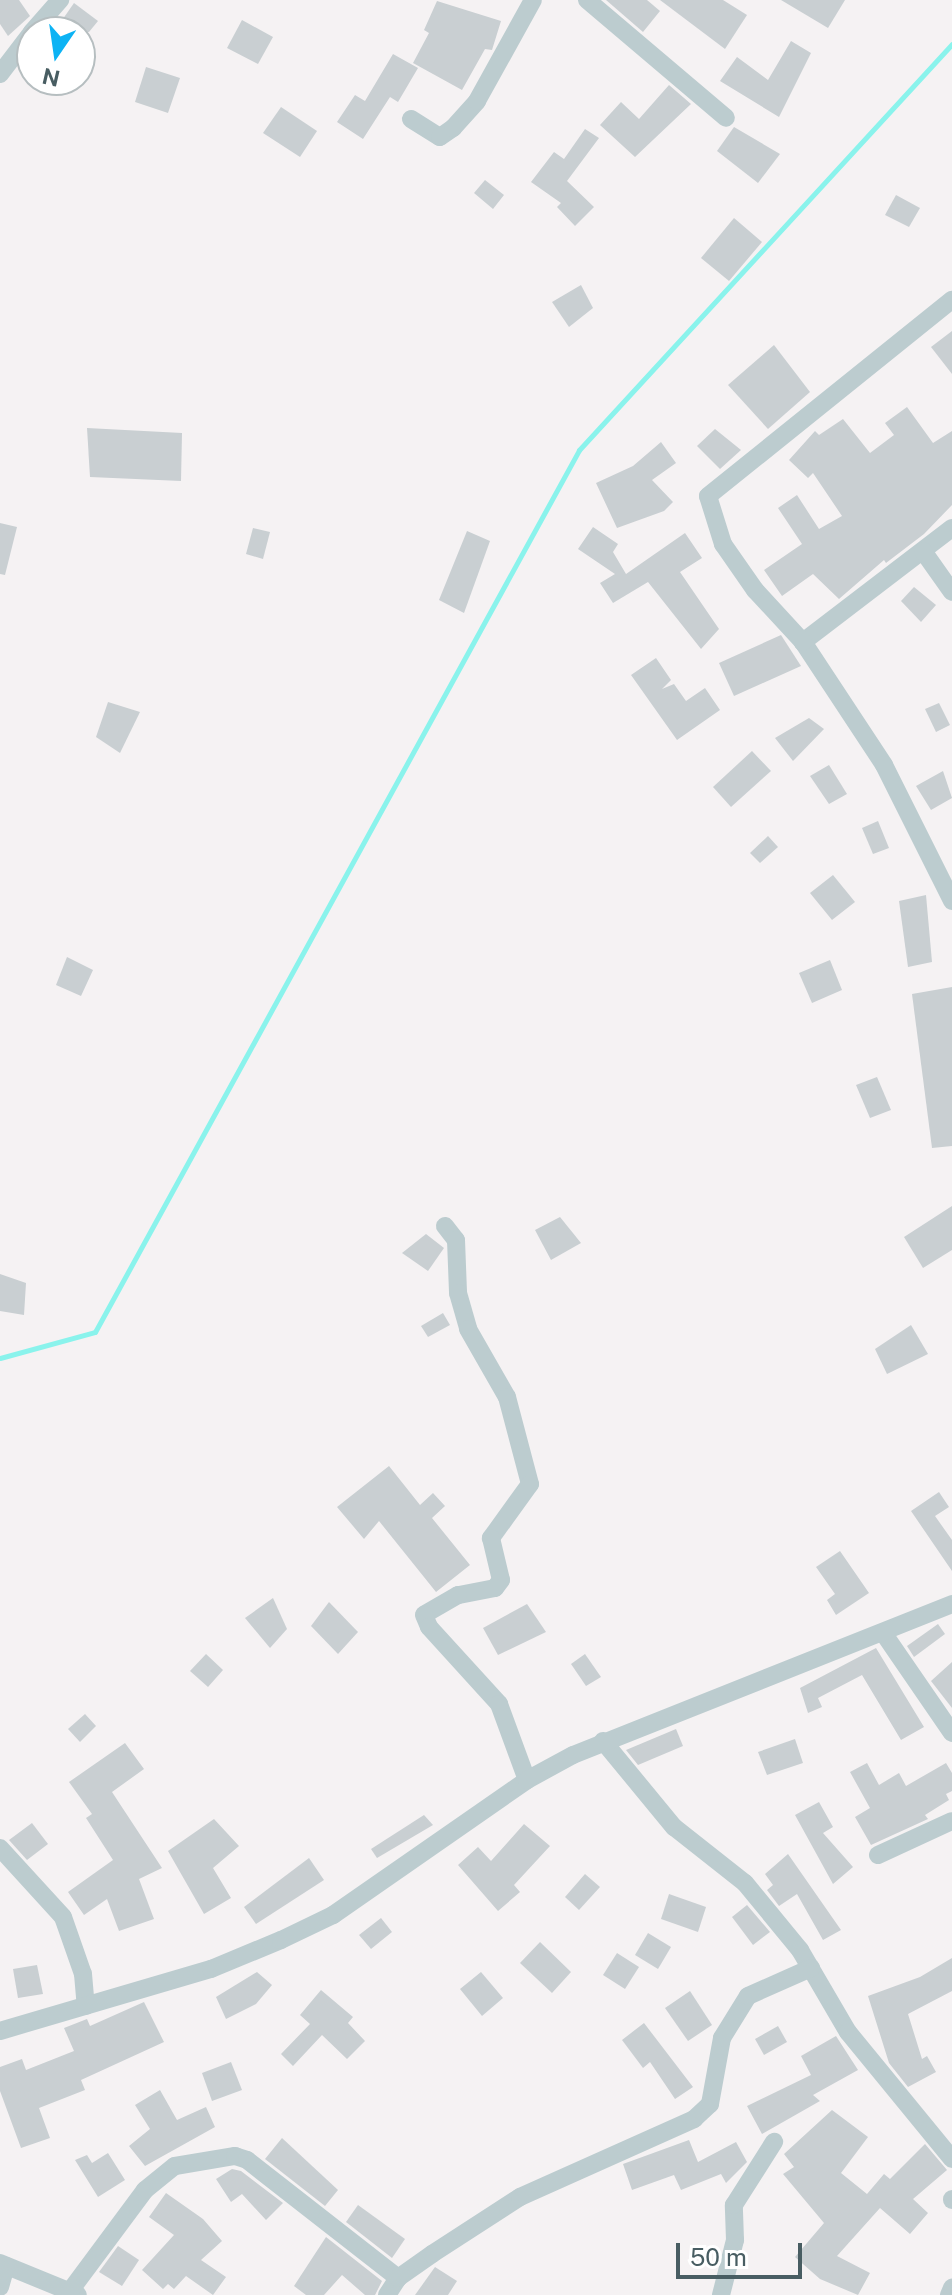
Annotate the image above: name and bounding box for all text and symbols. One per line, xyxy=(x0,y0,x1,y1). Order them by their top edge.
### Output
north arrow xyxy=(16,16,96,96)
text: N xyxy=(40,63,62,92)
scale bar xyxy=(680,2227,806,2277)
text: 50 m xyxy=(690,2243,747,2271)

